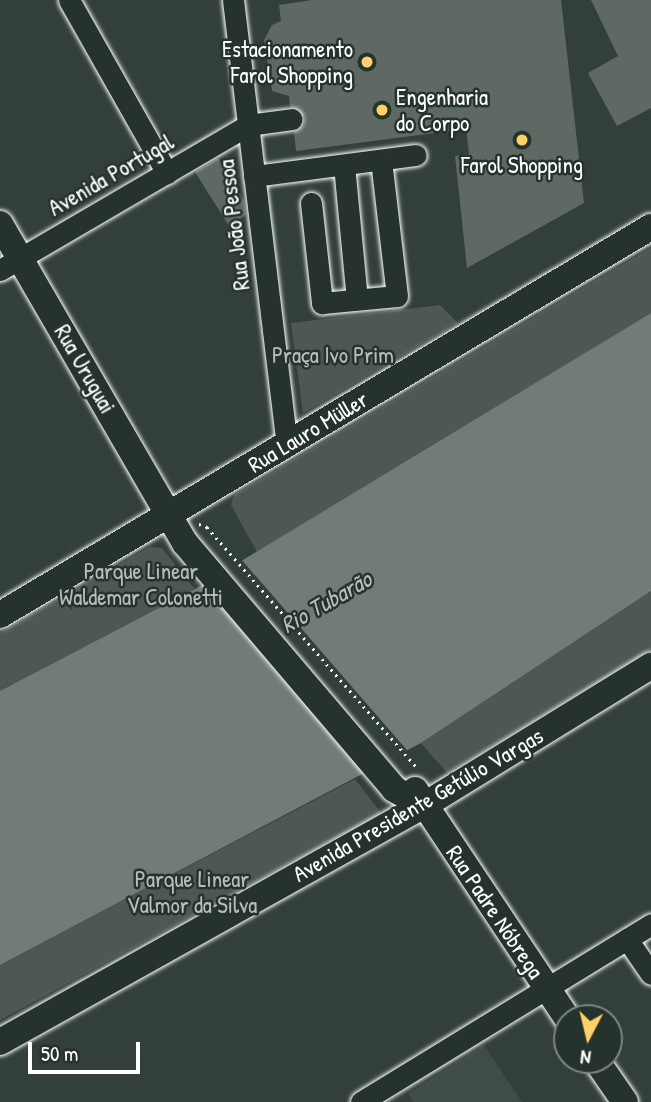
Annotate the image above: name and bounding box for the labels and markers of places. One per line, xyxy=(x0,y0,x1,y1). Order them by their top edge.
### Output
place label: Estacionamento Farol Shopping xyxy=(222,35,353,89)
marker: Estacionamento Farol Shopping xyxy=(359,54,375,70)
place label: Engenharia do Corpo xyxy=(396,83,488,137)
marker: Engenharia do Corpo xyxy=(374,102,390,118)
marker: Farol Shopping xyxy=(514,132,530,148)
place label: Farol Shopping xyxy=(461,151,583,179)

